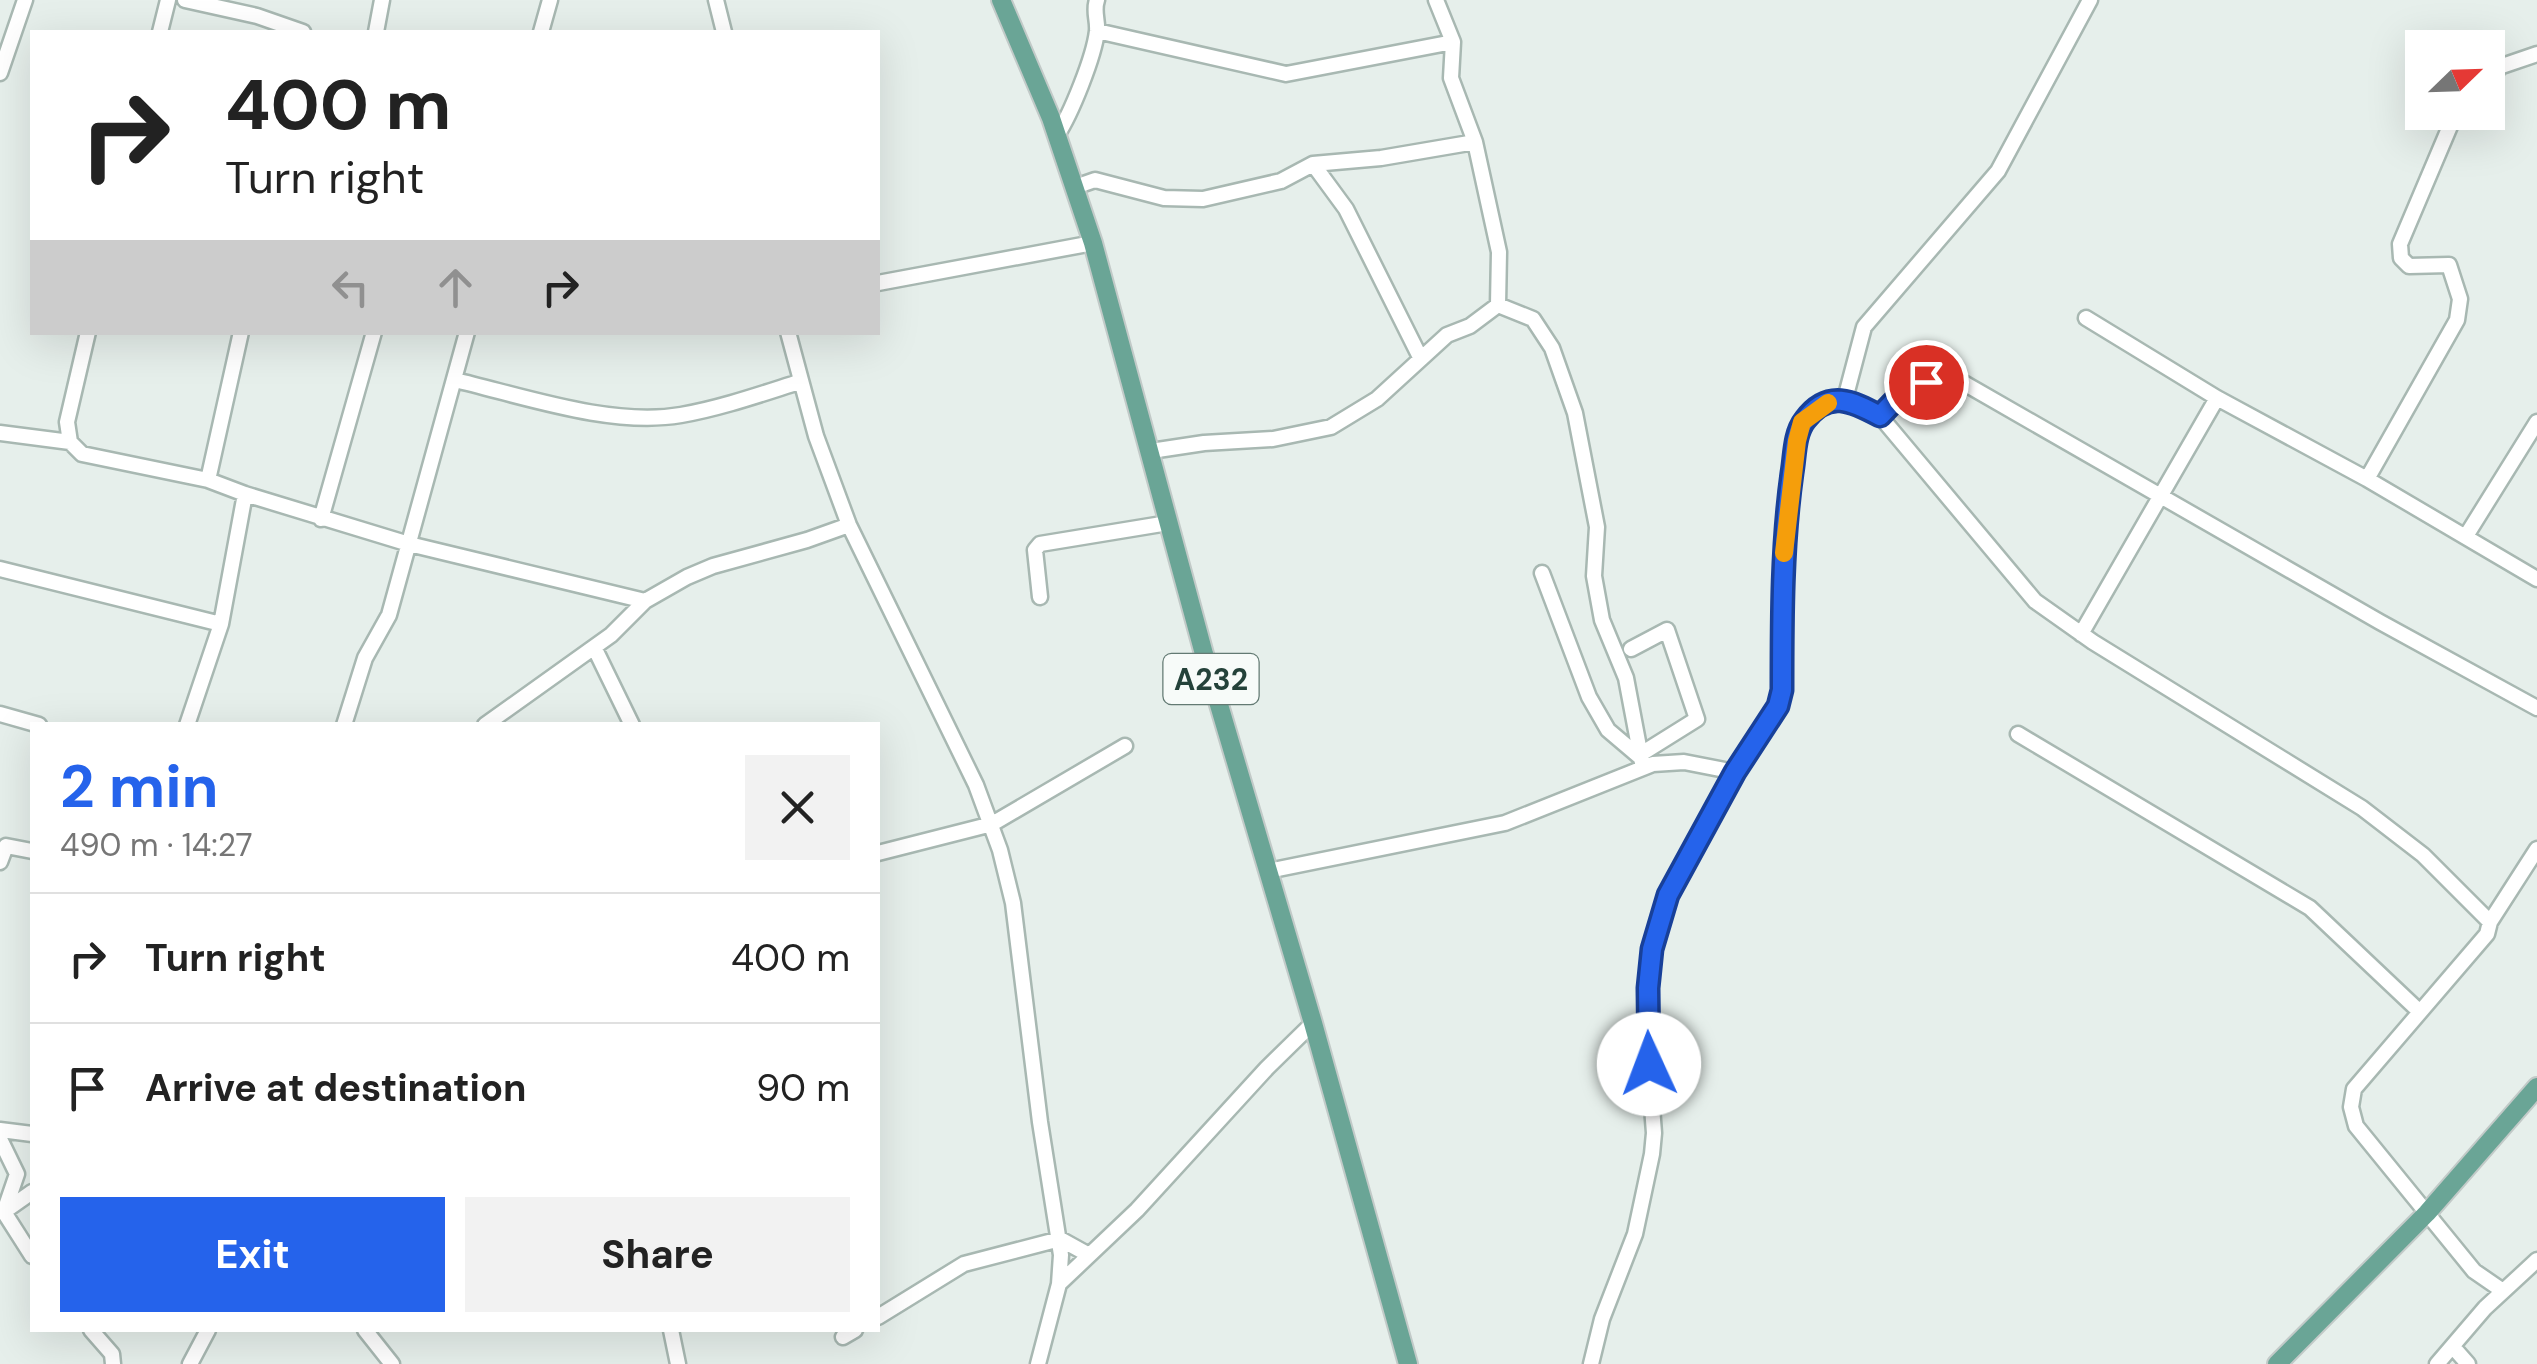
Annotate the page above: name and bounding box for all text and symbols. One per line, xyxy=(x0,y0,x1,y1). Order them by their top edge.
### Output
north arrow xyxy=(2405,30,2505,130)
map controls xyxy=(2405,30,2505,130)
text: 400 m xyxy=(225,60,451,151)
icon: right xyxy=(60,70,190,200)
text: Turn right xyxy=(225,148,424,207)
icon: left xyxy=(323,260,378,315)
icon: ahead xyxy=(428,260,483,315)
icon: right xyxy=(533,260,588,315)
pin xyxy=(1884,340,1969,425)
icon: arrive xyxy=(1899,355,1954,410)
road number: A232 xyxy=(1164,654,1258,704)
text: 2 min xyxy=(60,747,219,826)
button: close xyxy=(745,755,850,860)
text: 490 m · 14:27 xyxy=(60,824,253,866)
icon: right xyxy=(60,931,115,986)
text: Turn right xyxy=(145,933,326,983)
text: 400 m xyxy=(731,933,850,983)
position arrow xyxy=(1597,1012,1701,1116)
icon: arrive xyxy=(60,1061,115,1116)
text: Arrive at destination xyxy=(145,1063,527,1113)
text: 90 m xyxy=(756,1063,850,1113)
button: Exit xyxy=(60,1197,445,1312)
button: Share xyxy=(465,1197,850,1312)

